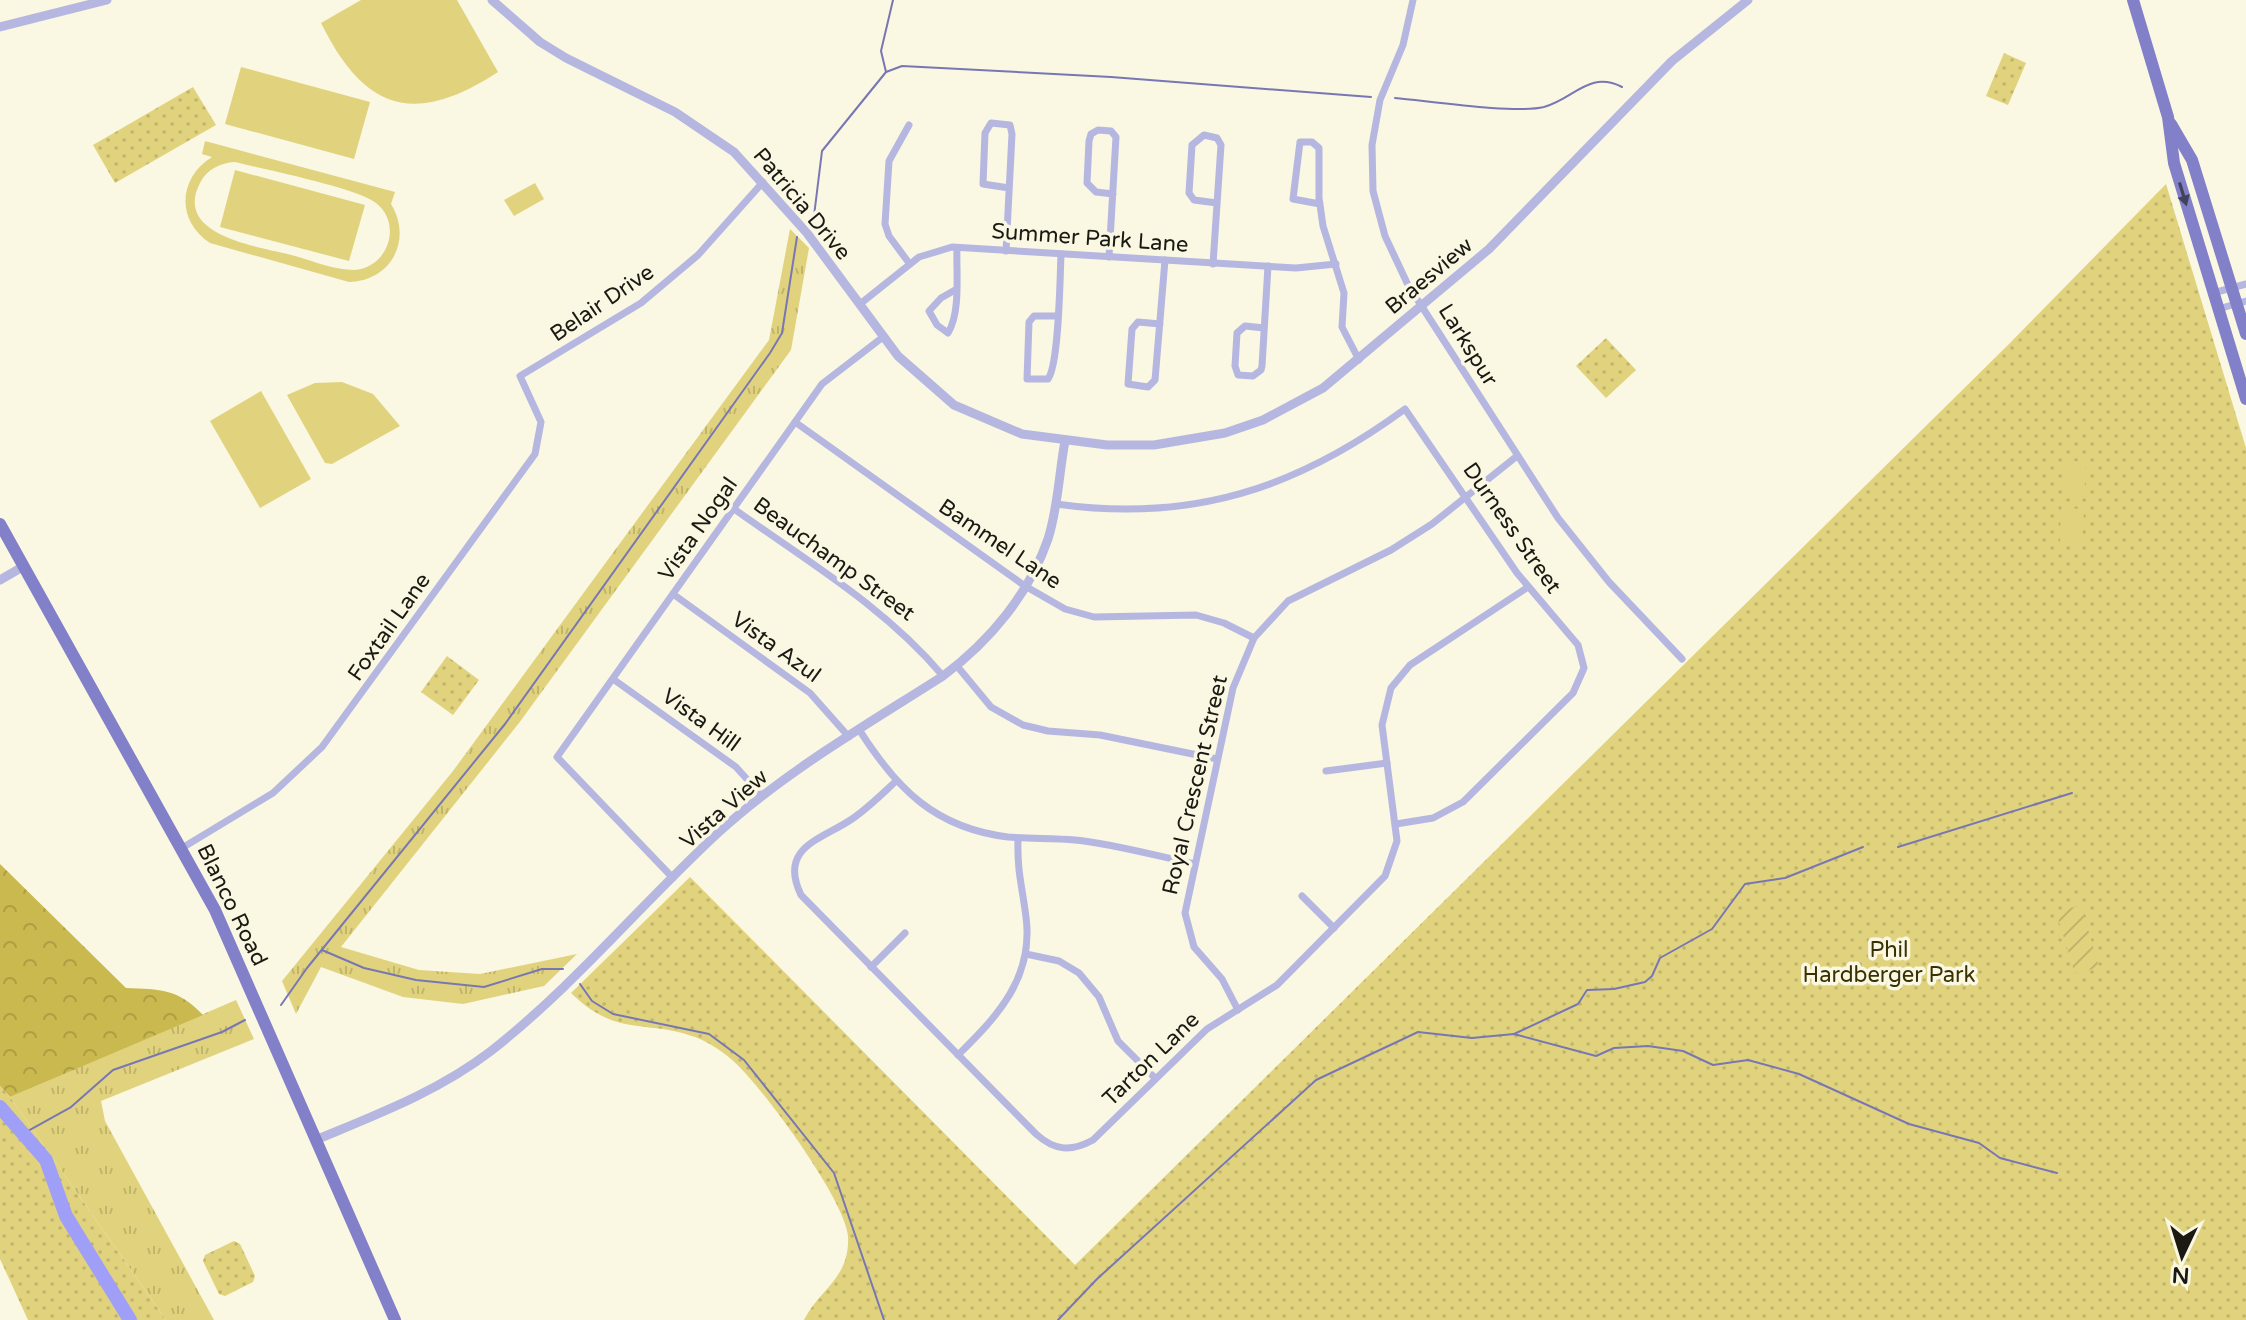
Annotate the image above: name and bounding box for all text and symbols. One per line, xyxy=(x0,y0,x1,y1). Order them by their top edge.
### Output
street label: Patricia Drive xyxy=(748,143,856,265)
one-way arrow xyxy=(2177,182,2190,206)
street label: Summer Park Lane xyxy=(991,218,1189,258)
street label: Braesview xyxy=(1380,232,1478,320)
street label: Belair Drive xyxy=(545,259,659,347)
street label: Larkspur xyxy=(1433,299,1504,391)
street label: Durness Street xyxy=(1457,458,1567,598)
street label: Vista Nogal xyxy=(653,472,743,586)
street label: Beauchamp Street xyxy=(748,492,920,626)
street label: Bammel Lane xyxy=(934,493,1066,595)
street label: Foxtail Lane xyxy=(342,568,436,686)
street label: Vista Azul xyxy=(726,606,826,688)
street label: Royal Crescent Street xyxy=(1157,673,1233,897)
street label: Vista Hill xyxy=(657,683,745,757)
street label: Vista View xyxy=(675,764,773,854)
street label: Blanco Road xyxy=(191,840,273,970)
park label: Phil Hardberger Park xyxy=(1803,937,1975,988)
street label: Tarton Lane xyxy=(1097,1007,1205,1111)
north arrow xyxy=(2142,1216,2222,1296)
text: N xyxy=(2171,1261,2190,1289)

